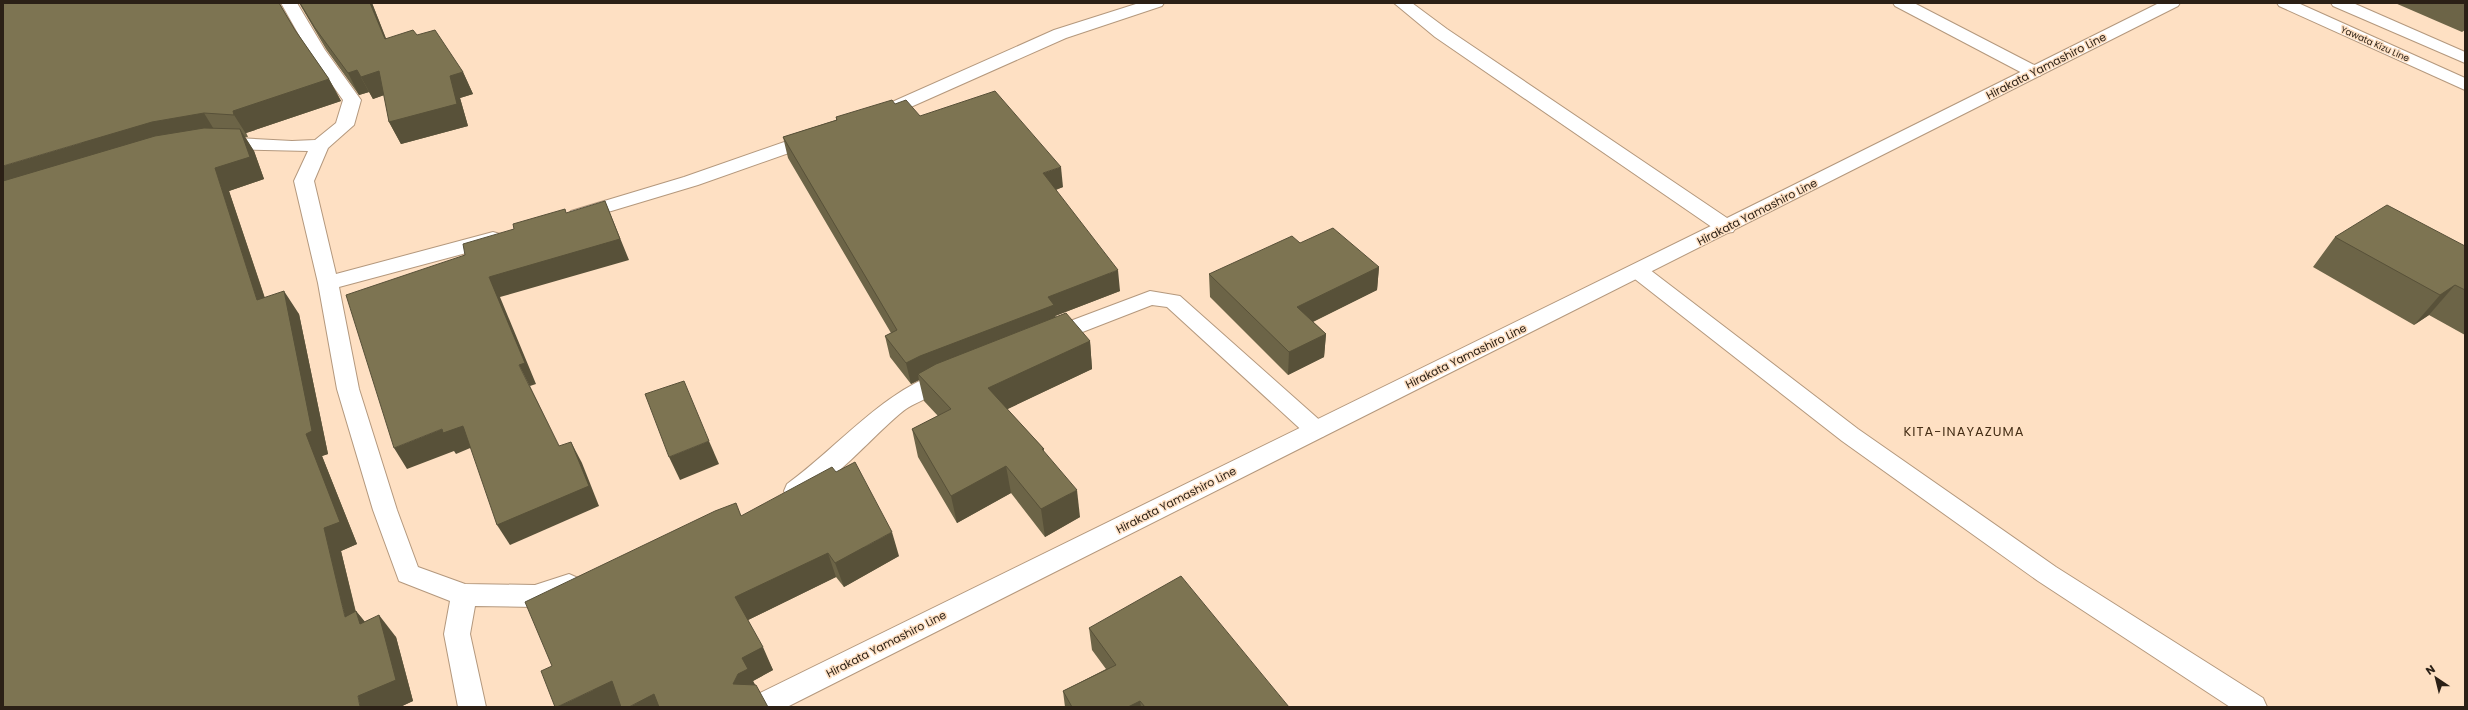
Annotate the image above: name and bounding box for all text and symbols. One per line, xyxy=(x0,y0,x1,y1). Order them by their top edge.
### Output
street label: Yawata Kizu Line xyxy=(2339,23,2412,65)
street label: Hirakata Yamashiro Line xyxy=(1983,29,2109,103)
street label: Hirakata Yamashiro Line xyxy=(1694,175,1820,249)
street label: Hirakata Yamashiro Line xyxy=(1403,320,1529,392)
district label: KITA-INAYAZUMA xyxy=(1903,422,2025,441)
street label: Hirakata Yamashiro Line xyxy=(1113,463,1239,537)
street label: Hirakata Yamashiro Line xyxy=(823,607,949,681)
north arrow xyxy=(2416,658,2456,698)
text: N xyxy=(2422,661,2438,679)

